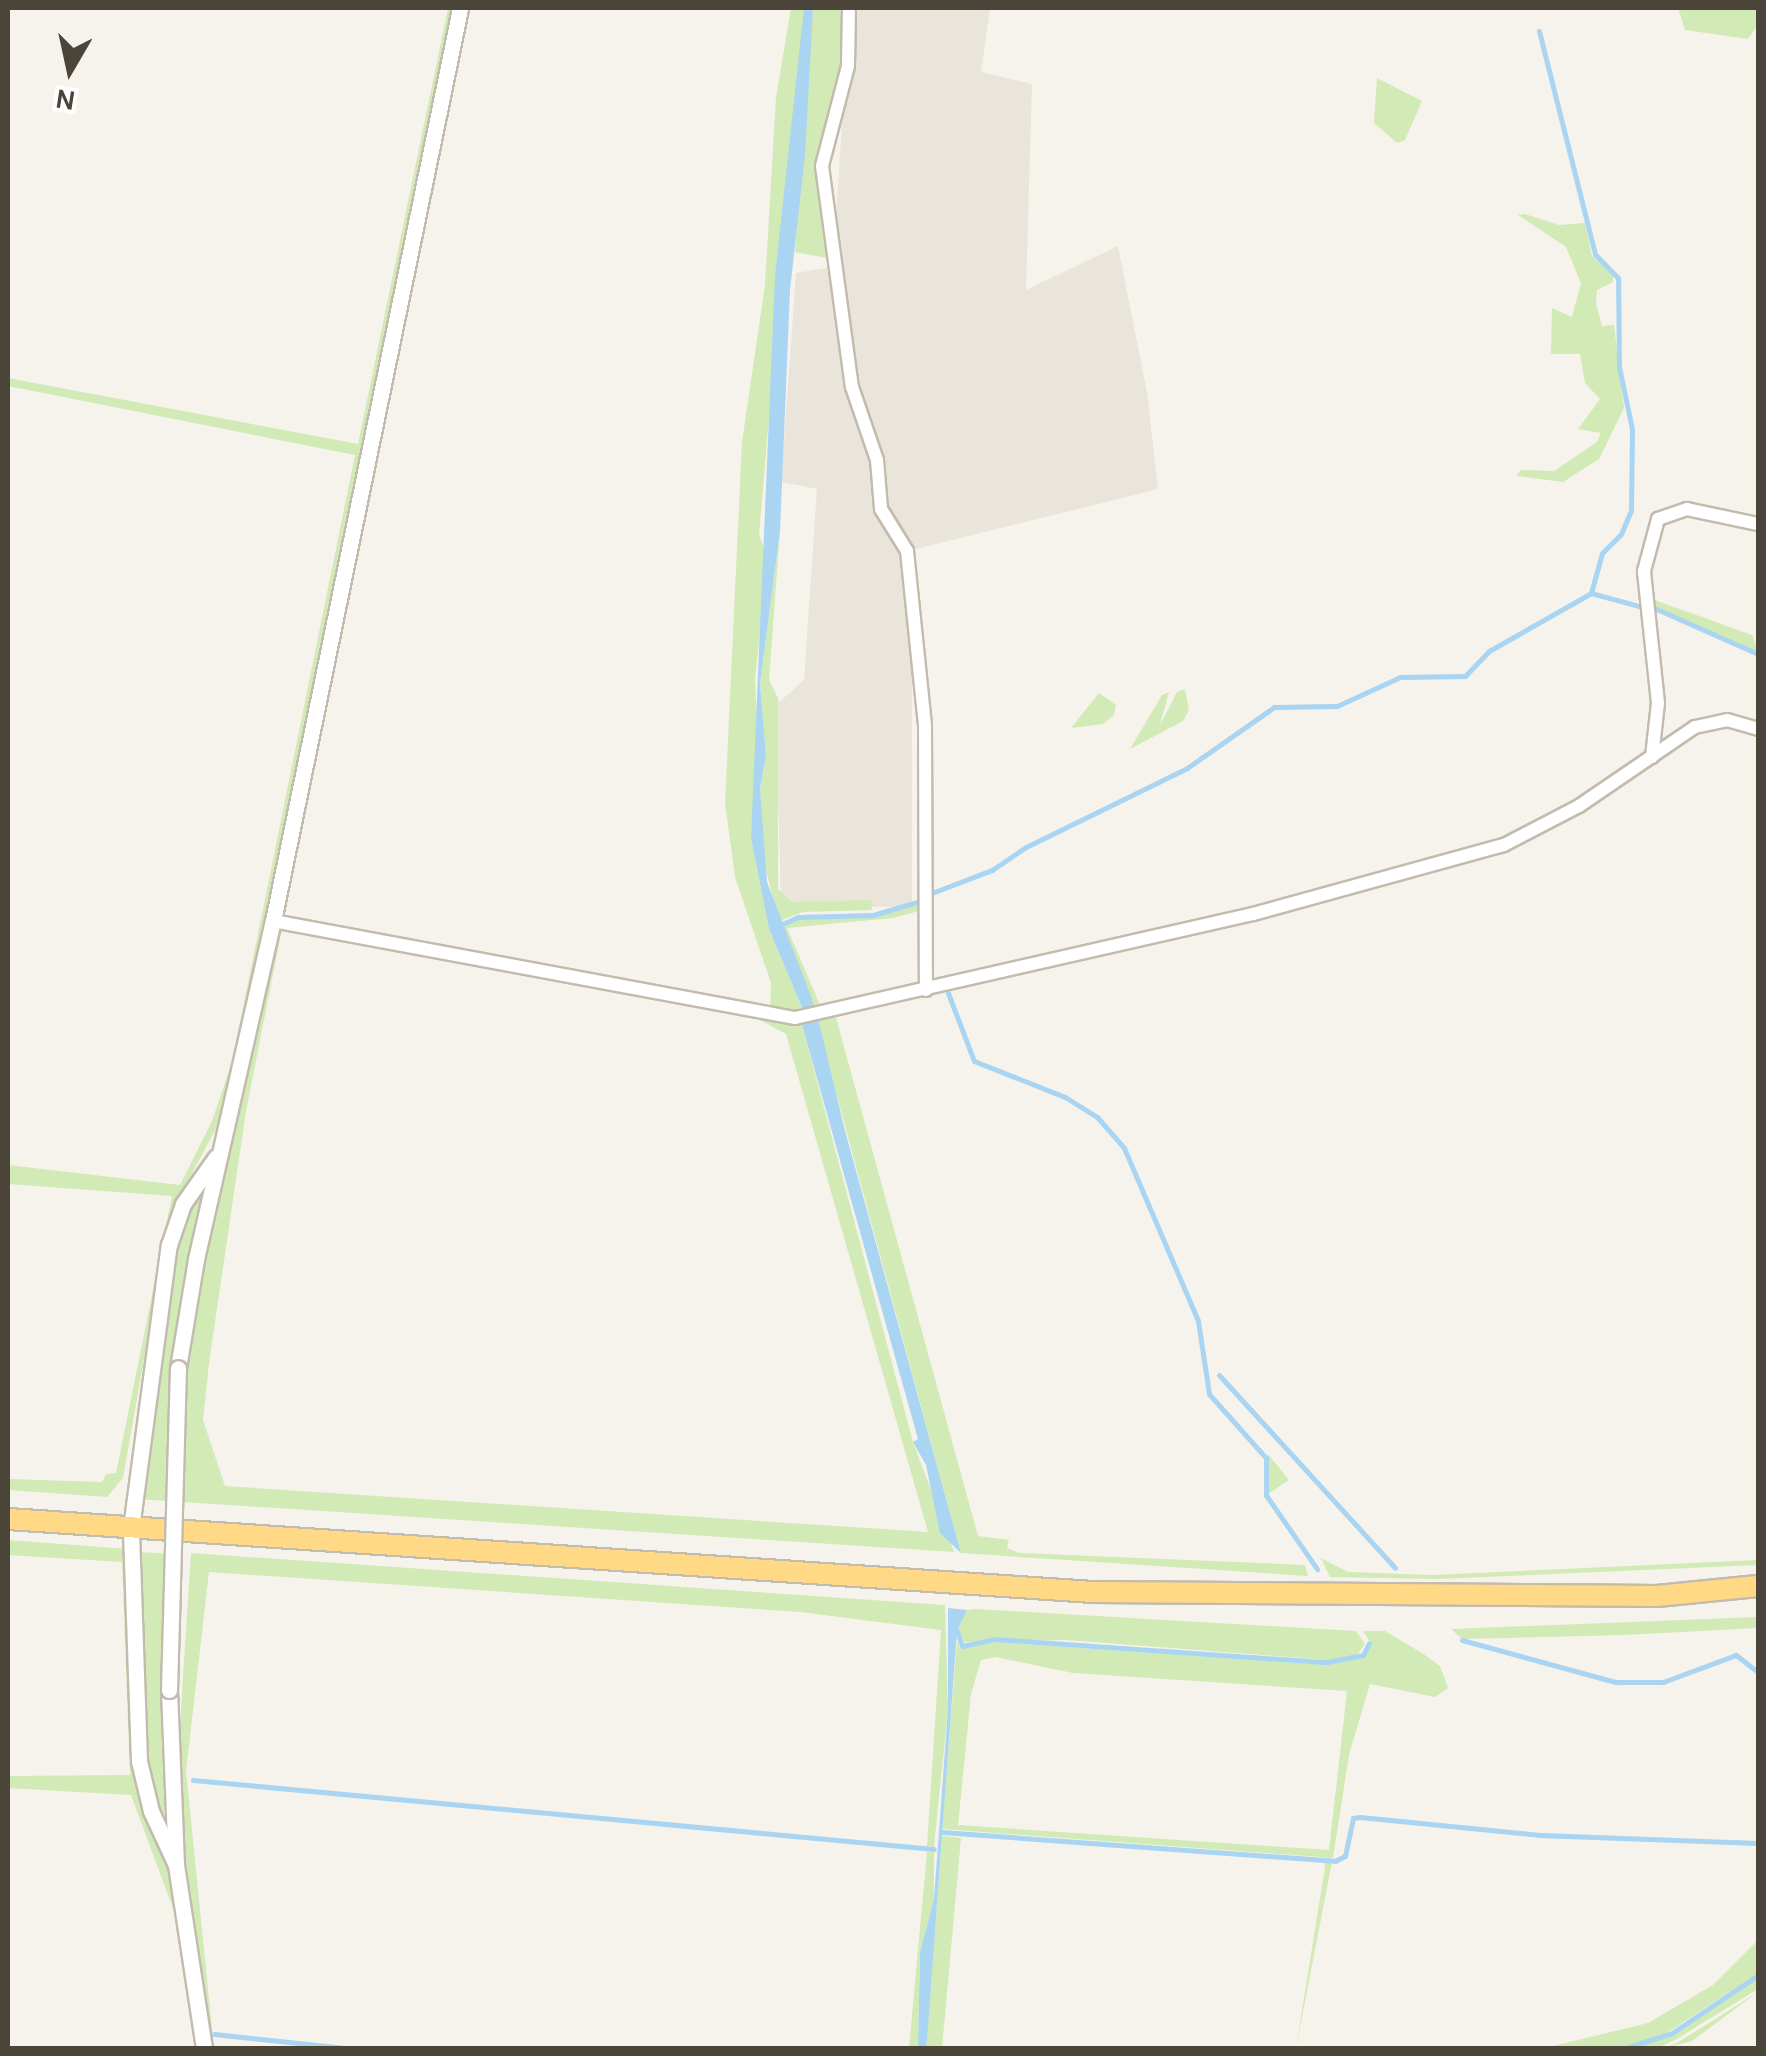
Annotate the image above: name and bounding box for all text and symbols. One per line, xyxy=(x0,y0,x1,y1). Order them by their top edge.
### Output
north arrow xyxy=(20,20,120,120)
text: N xyxy=(53,82,78,118)

